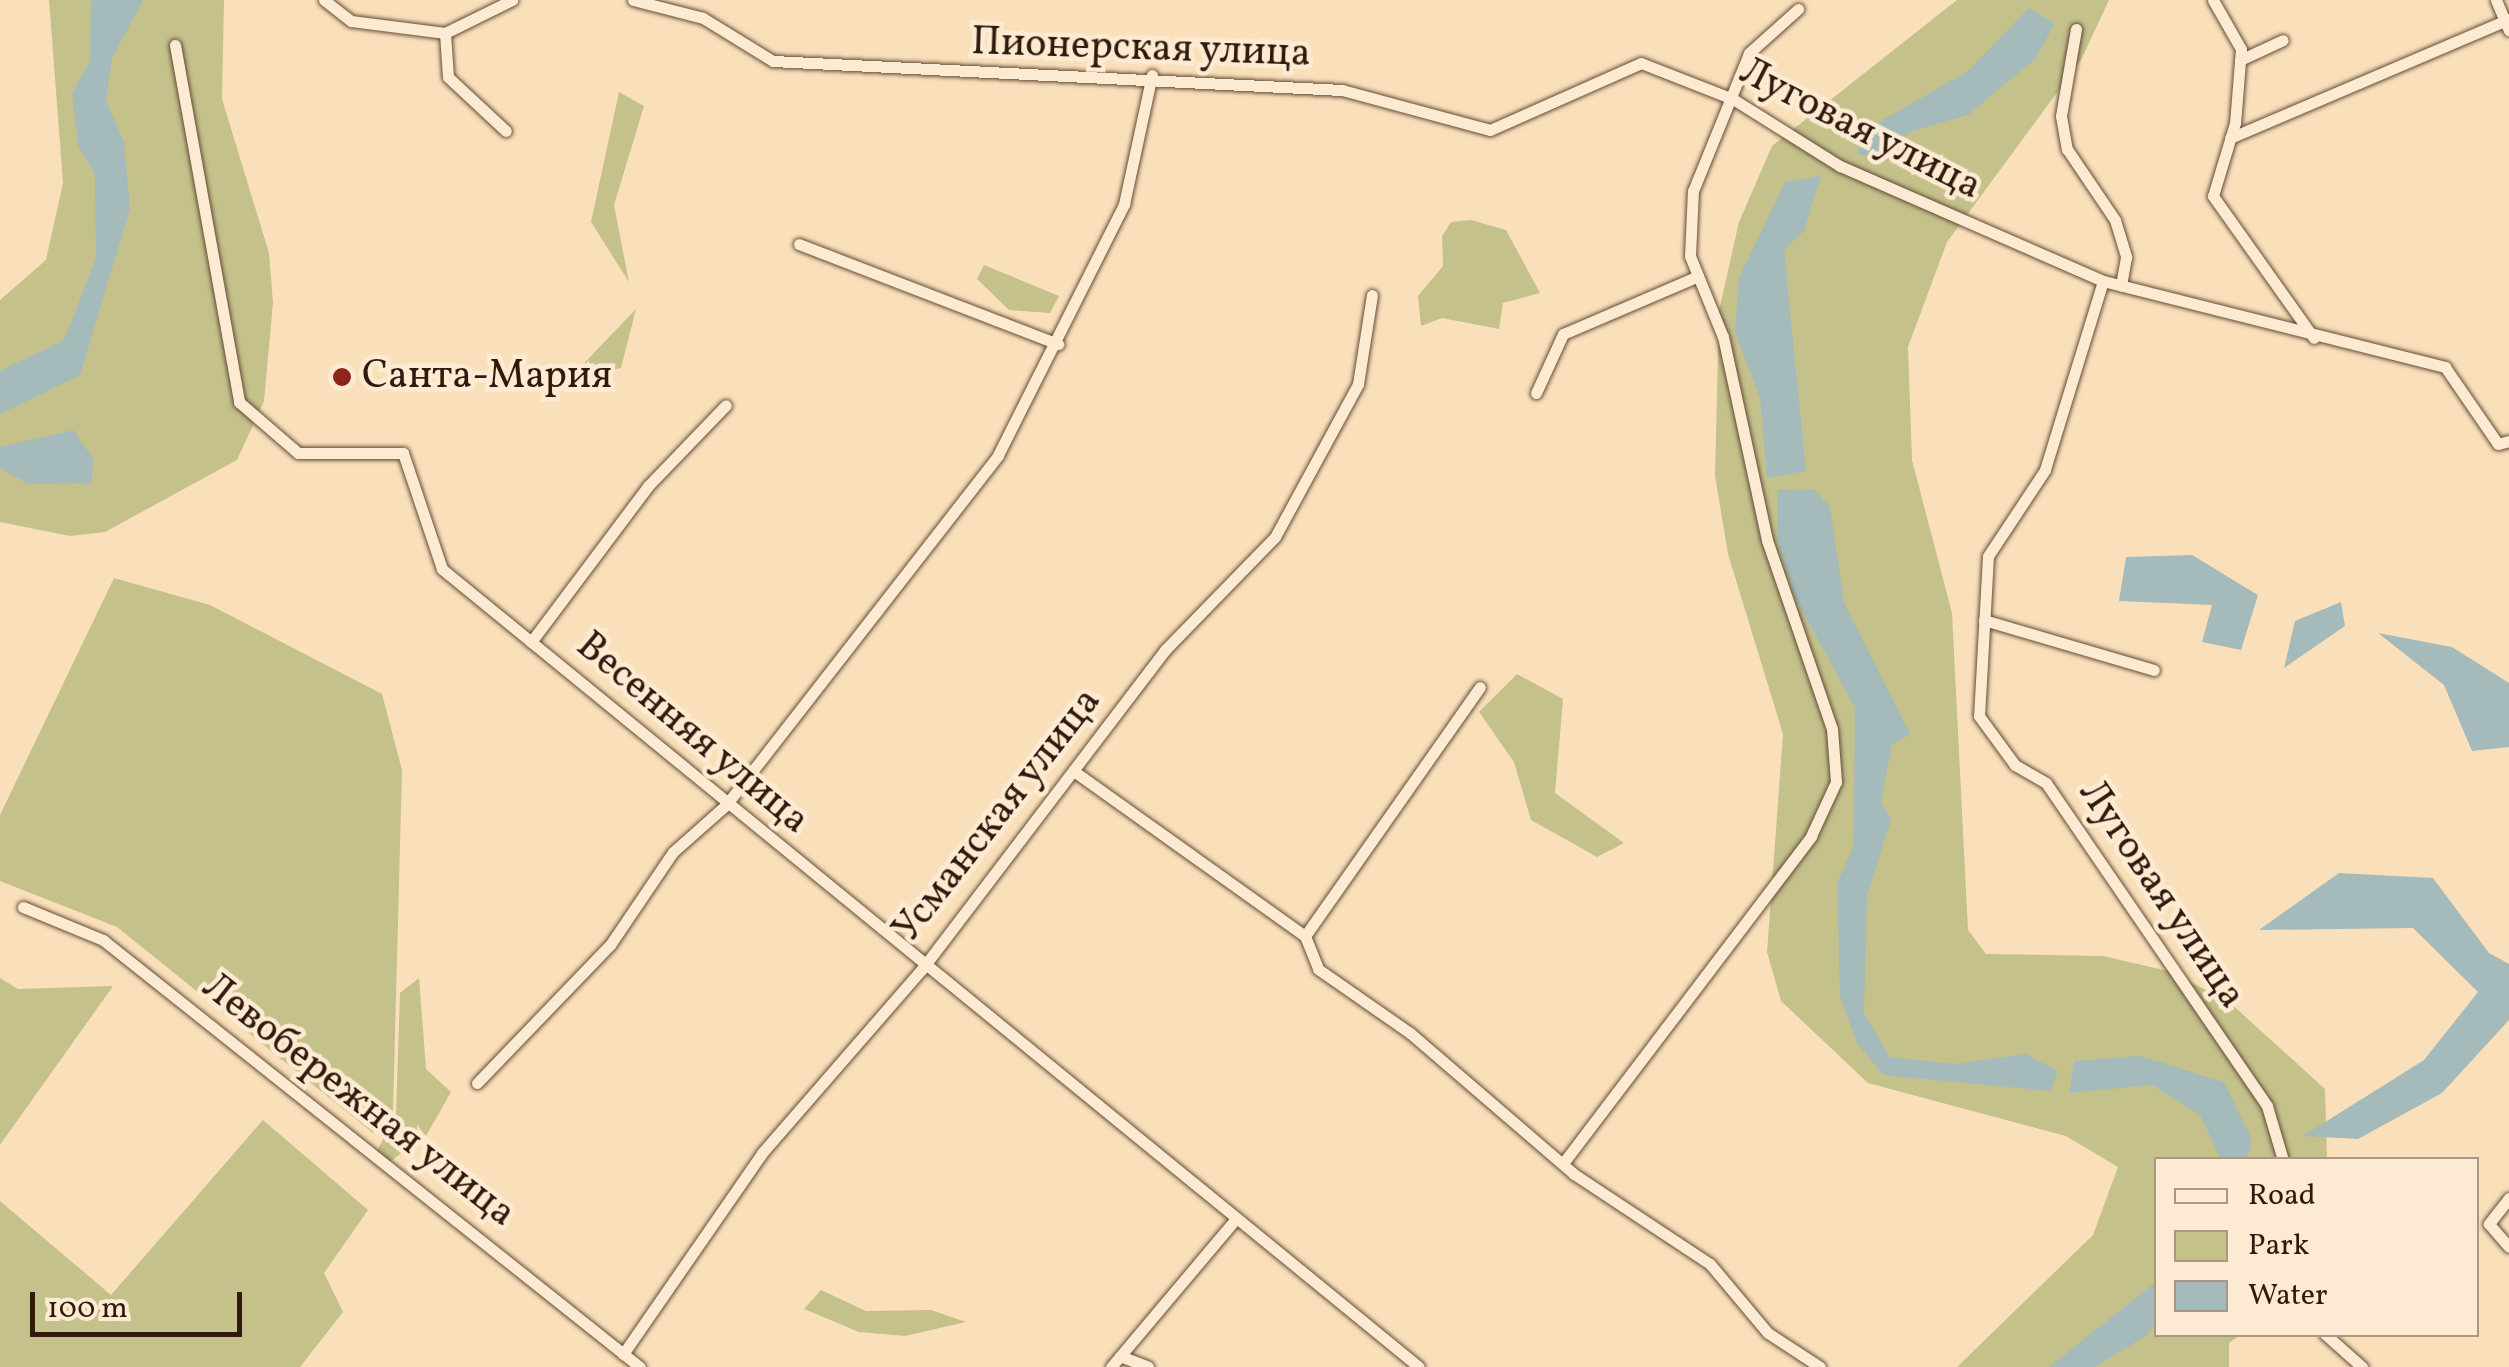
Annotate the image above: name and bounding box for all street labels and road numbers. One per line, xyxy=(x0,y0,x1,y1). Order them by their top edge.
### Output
street label: Пионерская улица xyxy=(970,19,1312,79)
street label: Луговая улица xyxy=(1730,48,1990,212)
street label: Весенняя улица xyxy=(565,622,819,846)
street label: Усманская улица xyxy=(883,679,1113,953)
street label: Луговая улица xyxy=(2067,771,2255,1019)
street label: Левобережная улица xyxy=(191,963,525,1239)

